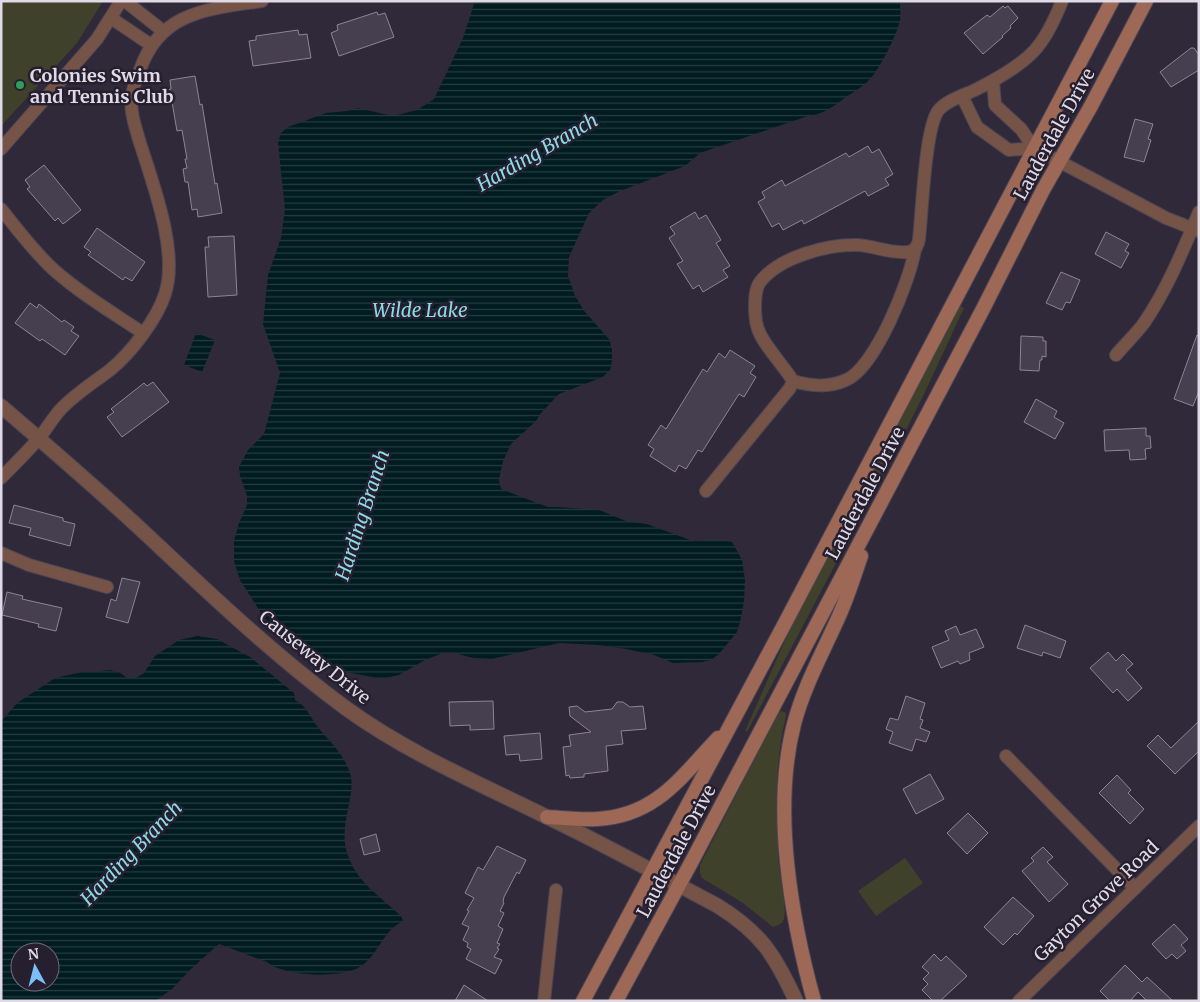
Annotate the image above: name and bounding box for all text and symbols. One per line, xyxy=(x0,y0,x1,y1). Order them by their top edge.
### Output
place label: Colonies Swim and Tennis Club xyxy=(30,64,174,108)
street label: Lauderdale Drive xyxy=(1008,64,1100,204)
marker: Colonies Swim and Tennis Club xyxy=(14,79,26,91)
water label: Harding Branch xyxy=(471,108,602,197)
water label: Wilde Lake xyxy=(372,298,468,322)
street label: Lauderdale Drive xyxy=(820,423,910,563)
water label: Harding Branch xyxy=(329,447,394,584)
street label: Causeway Drive xyxy=(255,605,375,709)
street label: Lauderdale Drive xyxy=(631,781,721,921)
water label: Harding Branch xyxy=(74,796,187,911)
street label: Gayton Grove Road xyxy=(1029,835,1163,966)
north arrow xyxy=(10,942,60,992)
text: N xyxy=(27,944,40,964)

